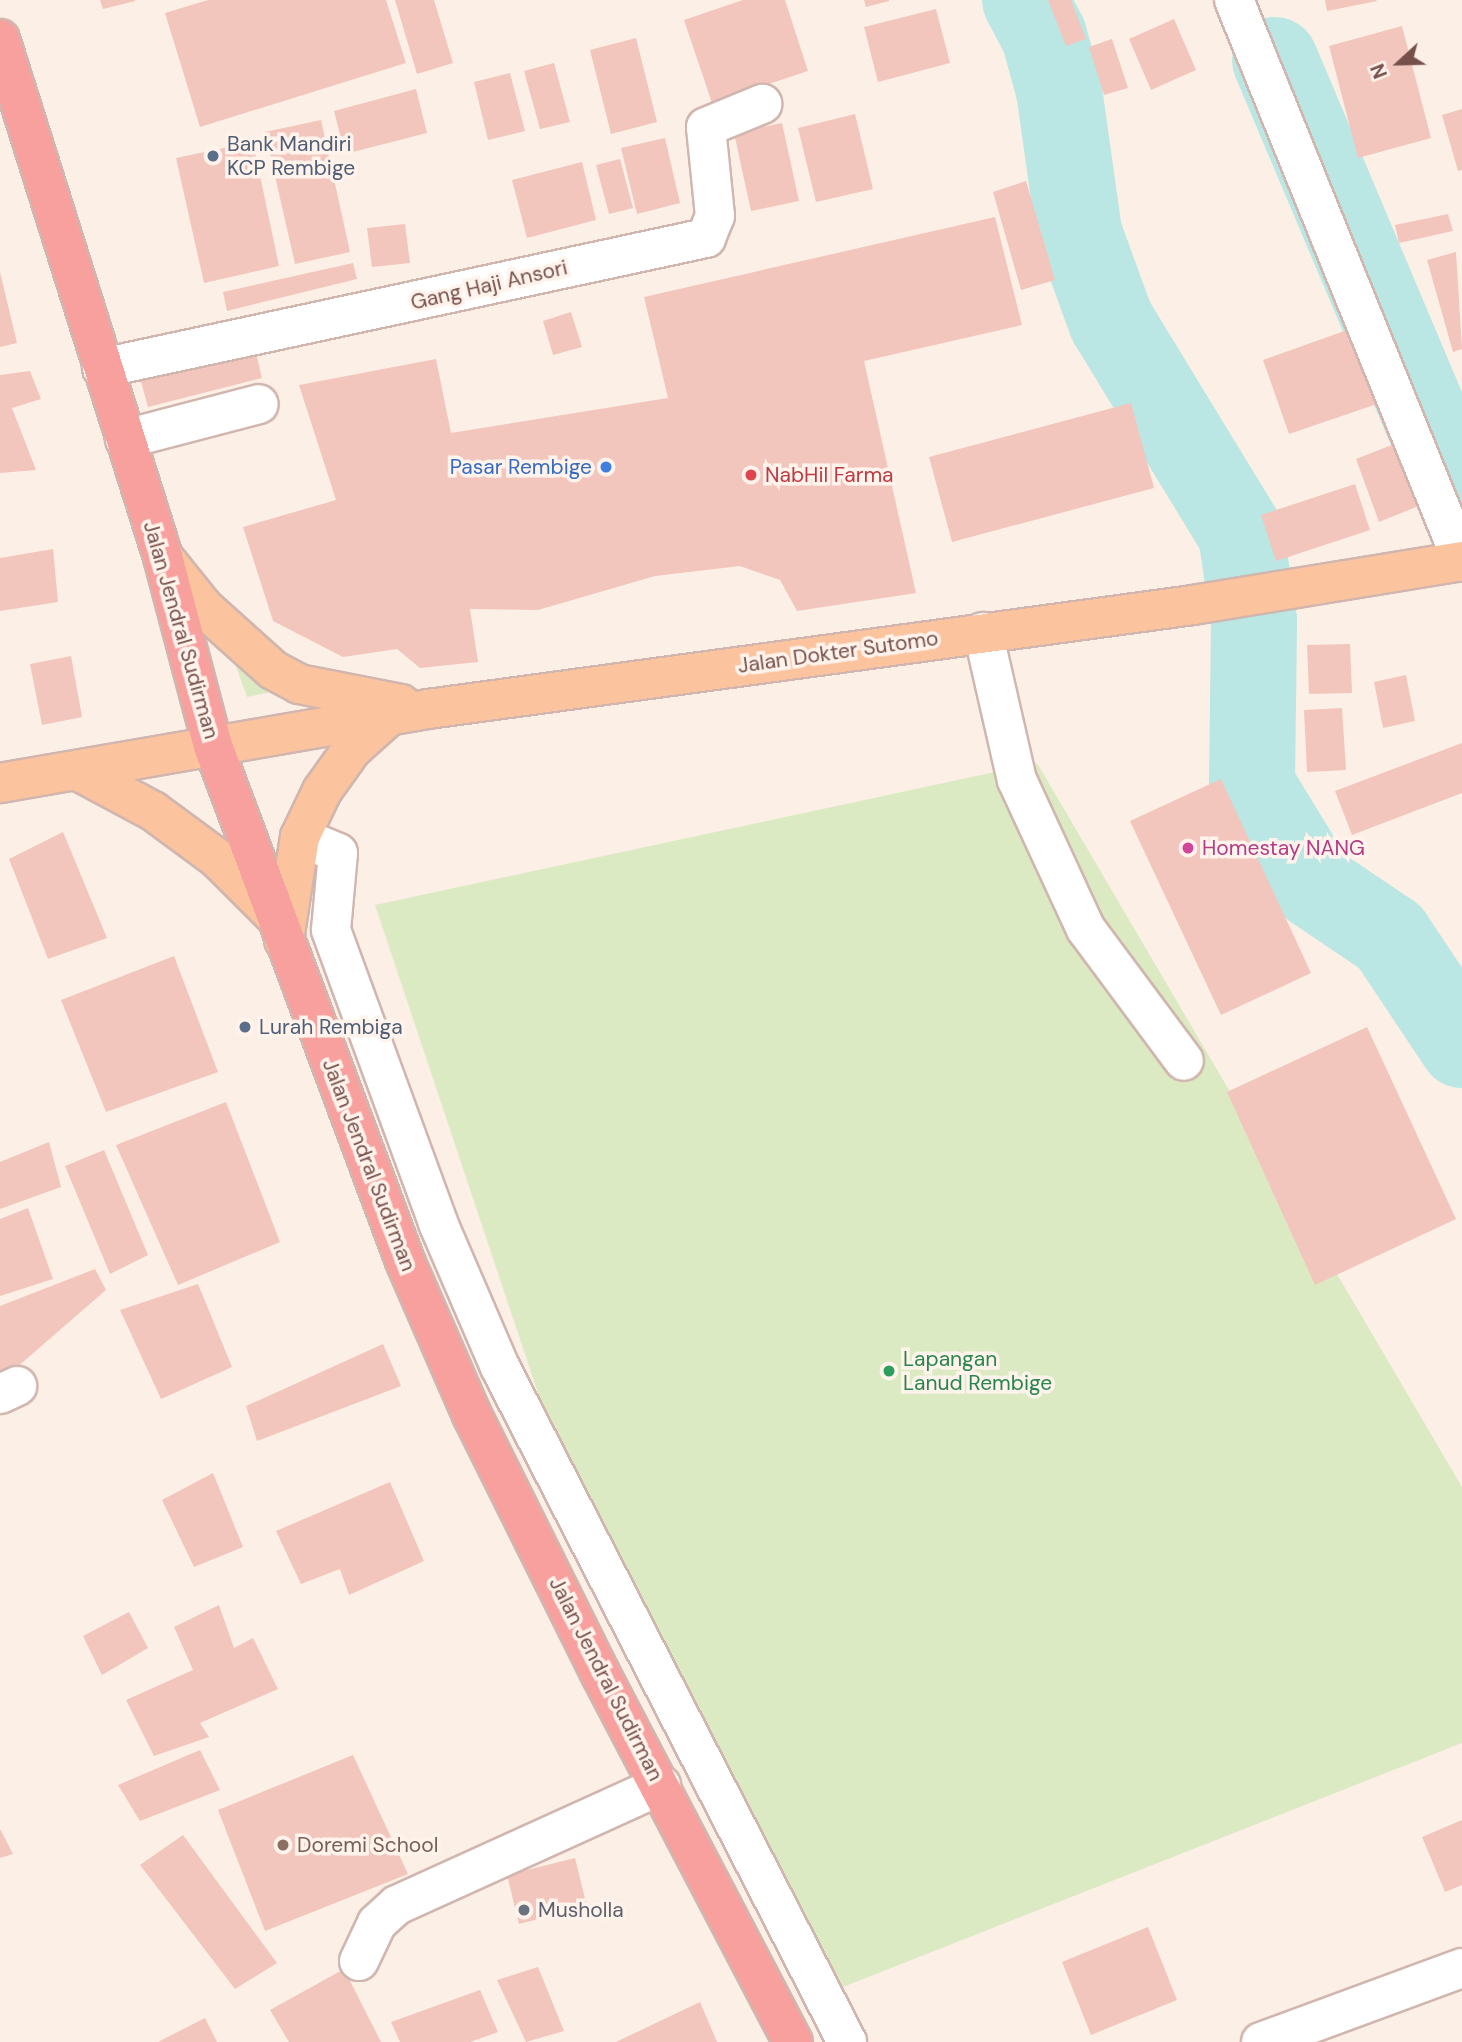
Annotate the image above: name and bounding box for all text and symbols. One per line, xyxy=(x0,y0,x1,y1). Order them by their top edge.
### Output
north arrow xyxy=(1364,28,1434,98)
text: N xyxy=(1365,60,1393,82)
place label: Bank Mandiri KCP Rembige xyxy=(227,131,355,181)
marker: Bank Mandiri KCP Rembige xyxy=(205,148,221,164)
street label: Gang Haji Ansori xyxy=(408,255,570,315)
place label: Pasar Rembige xyxy=(450,454,592,480)
marker: Pasar Rembige xyxy=(598,459,614,475)
place label: NabHil Farma xyxy=(765,462,894,488)
marker: NabHil Farma xyxy=(743,467,759,483)
street label: Jalan Jendral Sudirman xyxy=(138,518,224,742)
street label: Jalan Dokter Sutomo xyxy=(736,625,940,679)
place label: Homestay NANG xyxy=(1202,835,1365,861)
marker: Homestay NANG xyxy=(1180,840,1196,856)
place label: Lurah Rembiga xyxy=(259,1014,403,1040)
marker: Lurah Rembiga xyxy=(237,1019,253,1035)
street label: Jalan Jendral Sudirman xyxy=(317,1055,421,1275)
place label: Lapangan Lanud Rembige xyxy=(903,1346,1052,1396)
marker: Lapangan Lanud Rembige xyxy=(881,1363,897,1379)
street label: Jalan Jendral Sudirman xyxy=(544,1573,668,1785)
place label: Doremi School xyxy=(297,1832,438,1858)
marker: Doremi School xyxy=(275,1837,291,1853)
place label: Musholla xyxy=(538,1897,624,1923)
marker: Musholla xyxy=(516,1902,532,1918)

